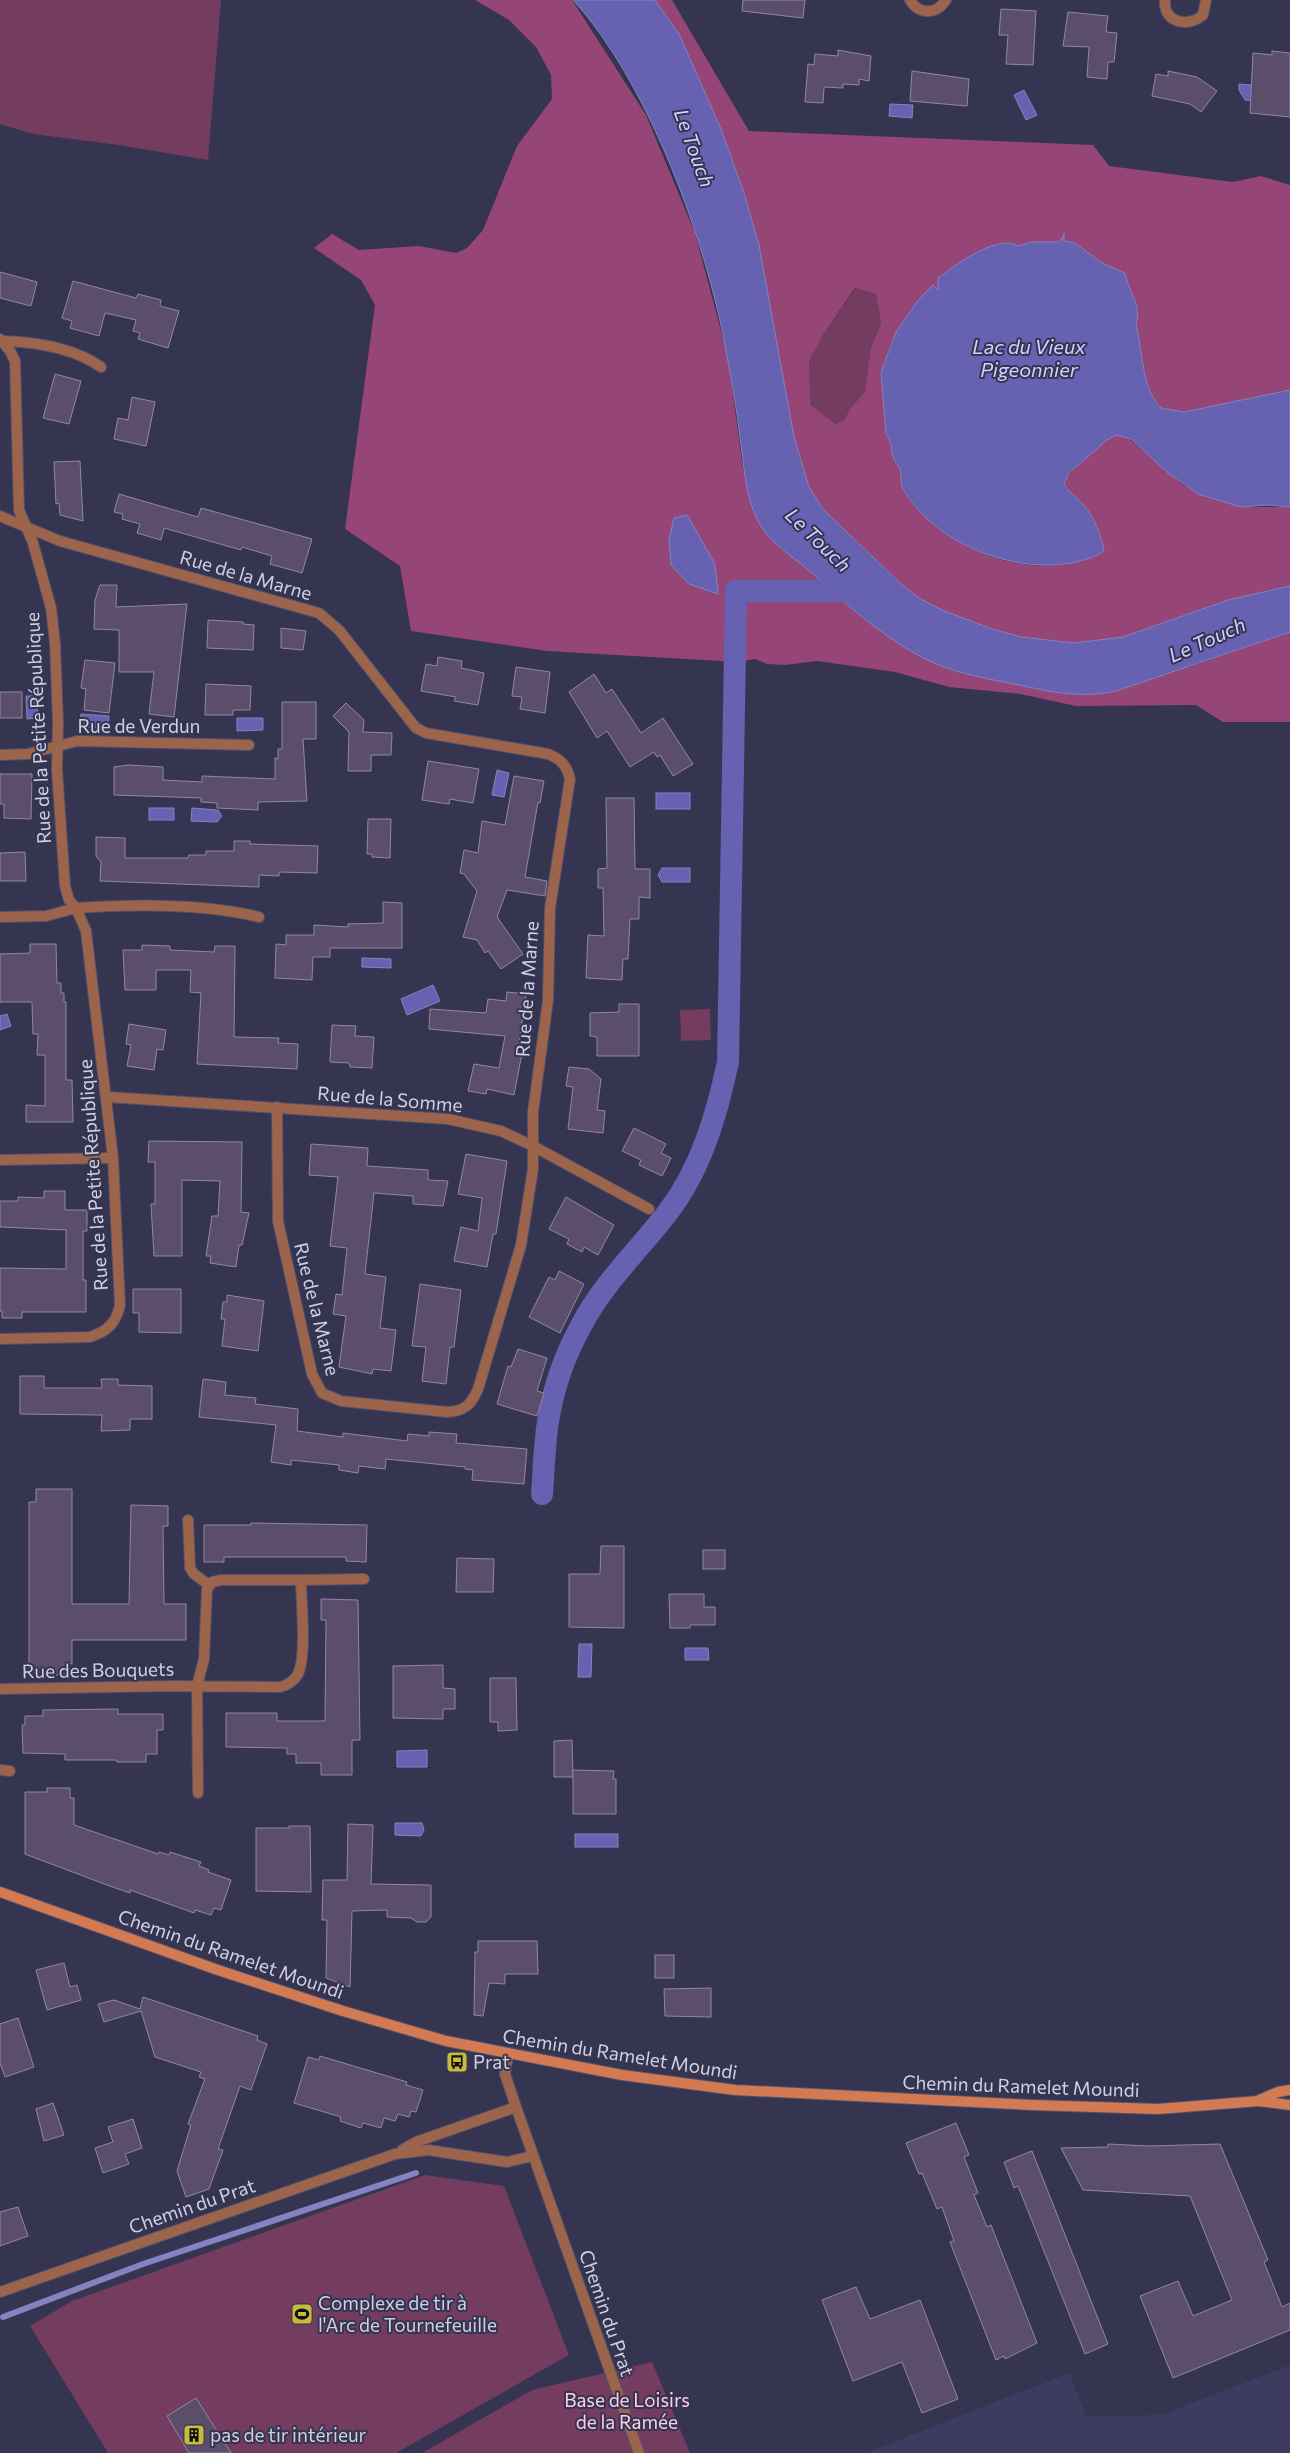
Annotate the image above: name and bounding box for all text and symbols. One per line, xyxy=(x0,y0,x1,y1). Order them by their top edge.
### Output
water label: Le Touch xyxy=(670,105,720,190)
water label: Lac du Vieux Pigeonnier xyxy=(972,334,1086,381)
water label: Le Touch xyxy=(781,502,856,576)
street label: Rue de la Marne xyxy=(177,545,315,604)
street label: Rue de la Petite République xyxy=(20,612,55,845)
water label: Le Touch xyxy=(1164,612,1249,667)
street label: Rue de Verdun xyxy=(77,714,201,737)
street label: Rue de la Marne xyxy=(510,920,543,1058)
street label: Rue de la Petite République xyxy=(73,1058,112,1292)
street label: Rue de la Somme xyxy=(317,1081,464,1116)
street label: Rue de la Marne xyxy=(290,1240,345,1378)
street label: Rue des Bouquets xyxy=(22,1657,174,1682)
street label: Chemin du Ramelet Moundi xyxy=(115,1904,347,2003)
street label: Chemin du Ramelet Moundi xyxy=(501,2024,739,2083)
bus stop icon: Prat xyxy=(445,2050,469,2074)
place label: Prat xyxy=(473,2050,510,2073)
street label: Chemin du Ramelet Moundi xyxy=(902,2070,1140,2101)
street label: Chemin du Prat xyxy=(126,2173,258,2238)
street label: Chemin du Prat xyxy=(575,2247,640,2379)
place label: Complexe de tir à l'Arc de Tournefeuille xyxy=(318,2291,497,2336)
sports icon: Complexe de tir à l'Arc de Tournefeuille xyxy=(290,2302,314,2326)
park label: Base de Loisirs de la Ramée xyxy=(564,2388,690,2433)
building icon: pas de tir intérieur xyxy=(182,2423,206,2447)
place label: pas de tir intérieur xyxy=(210,2423,367,2446)

